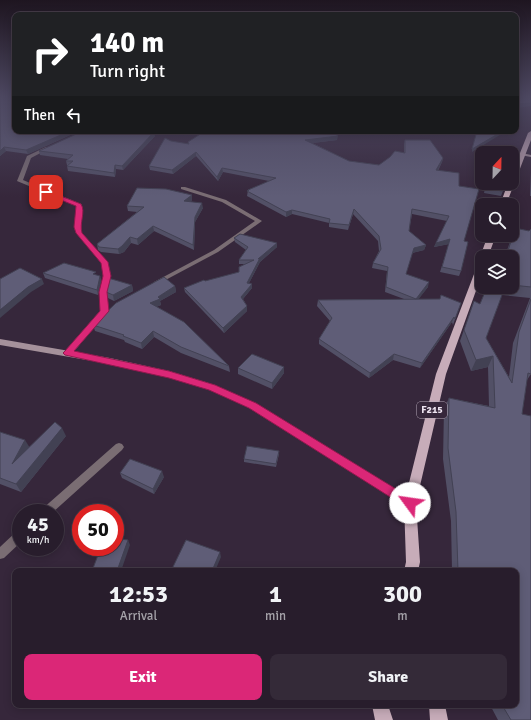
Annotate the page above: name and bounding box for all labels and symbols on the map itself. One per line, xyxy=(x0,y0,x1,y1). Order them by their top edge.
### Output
north arrow xyxy=(475,146,519,190)
pin xyxy=(29,175,63,209)
road number: F215 xyxy=(417,402,447,418)
position arrow xyxy=(389,482,431,524)
speed limit sign: 50 xyxy=(72,504,124,556)

